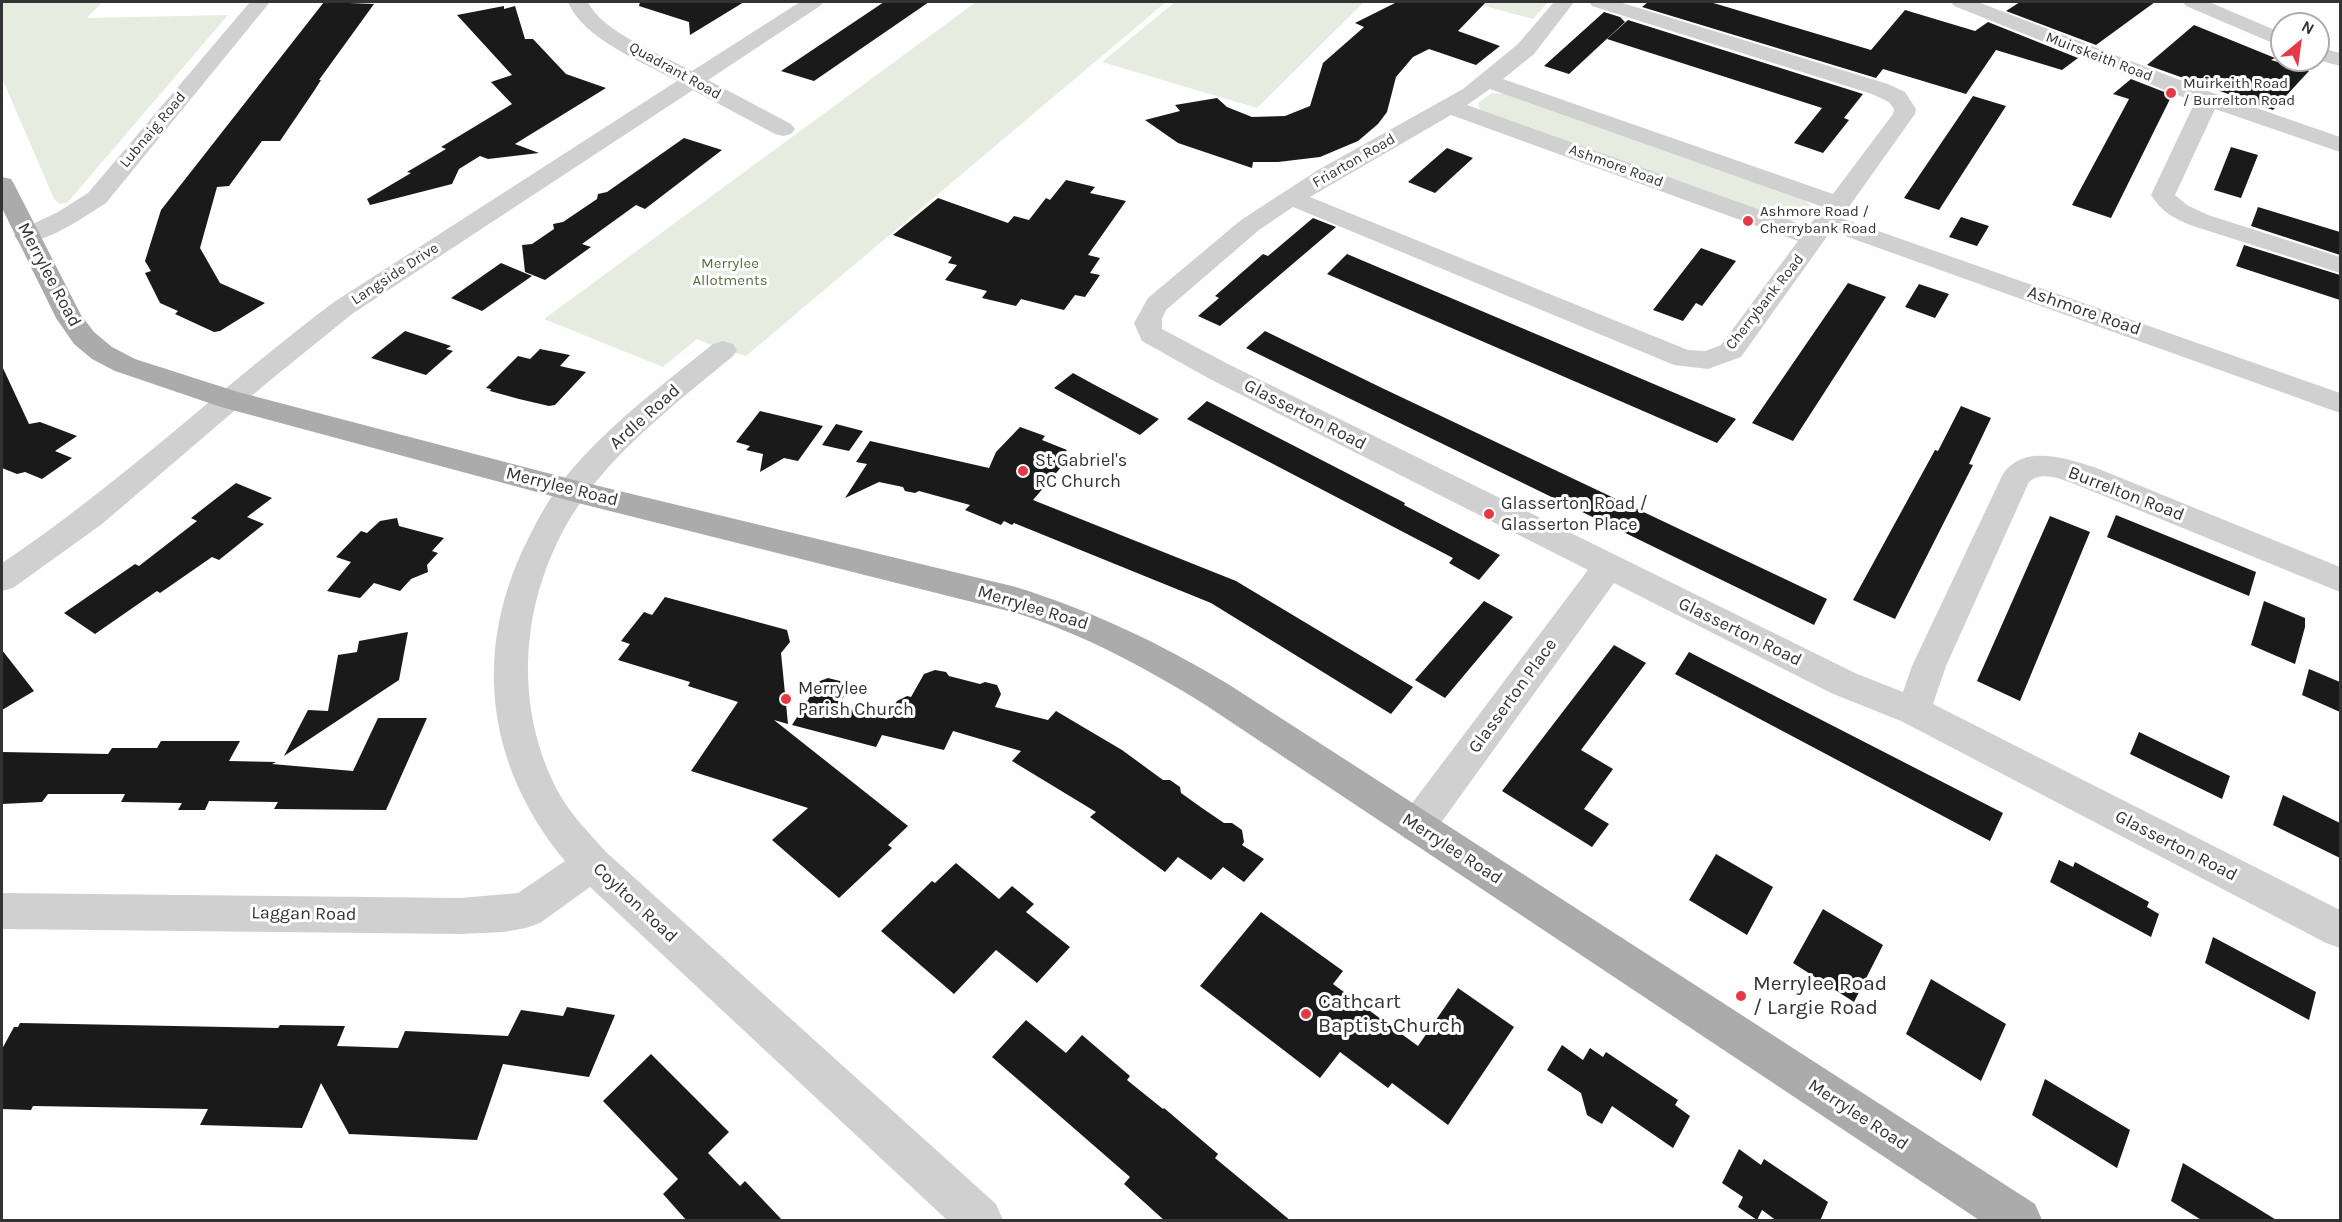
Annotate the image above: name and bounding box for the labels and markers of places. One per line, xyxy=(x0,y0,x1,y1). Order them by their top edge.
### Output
place label: Muirkeith Road / Burrelton Road xyxy=(2183,75,2295,110)
marker: Muirkeith Road / Burrelton Road xyxy=(2164,86,2178,100)
place label: Ashmore Road / Cherrybank Road xyxy=(1760,203,1877,238)
marker: Ashmore Road / Cherrybank Road xyxy=(1741,214,1755,228)
place label: St Gabriel's RC Church xyxy=(1035,450,1127,492)
marker: St Gabriel's RC Church xyxy=(1016,464,1030,478)
place label: Glasserton Road / Glasserton Place xyxy=(1501,493,1647,536)
marker: Glasserton Road / Glasserton Place xyxy=(1482,507,1496,521)
place label: Merrylee Parish Church xyxy=(798,678,914,720)
marker: Merrylee Parish Church xyxy=(779,692,793,706)
place label: Merrylee Road / Largie Road xyxy=(1753,971,1887,1021)
place label: Cathcart Baptist Church xyxy=(1318,989,1462,1039)
marker: Merrylee Road / Largie Road xyxy=(1734,989,1748,1003)
marker: Cathcart Baptist Church xyxy=(1299,1007,1313,1021)

